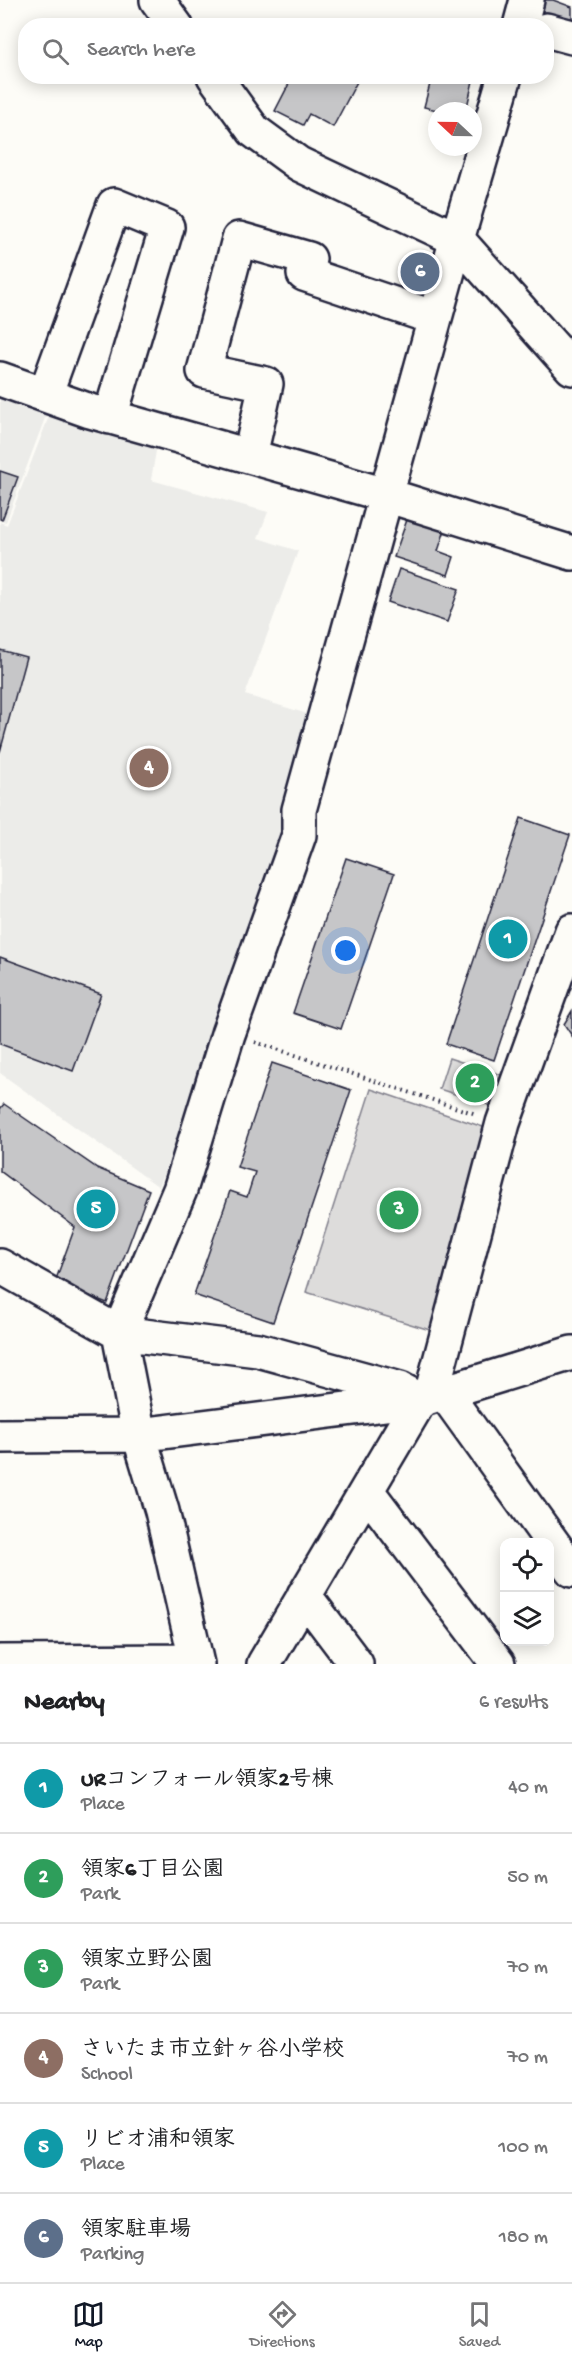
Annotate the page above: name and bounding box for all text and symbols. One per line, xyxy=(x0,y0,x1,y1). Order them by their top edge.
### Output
search box xyxy=(18,18,554,84)
icon: search xyxy=(39,35,72,68)
text: Search here xyxy=(87,38,195,64)
north arrow xyxy=(428,102,482,156)
pin: 6 xyxy=(400,250,440,294)
pin: 4 xyxy=(130,746,168,790)
pin: 1 xyxy=(488,916,528,962)
your location xyxy=(331,936,360,965)
pin: 2 xyxy=(456,1060,494,1106)
pin: 5 xyxy=(76,1186,116,1232)
pin: 3 xyxy=(380,1188,418,1232)
map controls xyxy=(500,1538,554,1646)
button: locate xyxy=(500,1538,554,1592)
button: layers xyxy=(500,1592,554,1646)
text: Nearby xyxy=(24,1688,105,1719)
text: 6 results xyxy=(479,1692,548,1715)
text: URコンフォール領家2号棟 xyxy=(81,1768,333,1794)
text: 1 xyxy=(39,1777,48,1800)
text: 40 m xyxy=(508,1777,548,1800)
text: Place xyxy=(81,1794,125,1817)
text: 領家6丁目公園 xyxy=(81,1858,224,1884)
text: 2 xyxy=(39,1867,48,1890)
text: 50 m xyxy=(507,1867,548,1890)
text: Park xyxy=(81,1884,119,1907)
text: 領家立野公園 xyxy=(81,1948,213,1974)
text: 3 xyxy=(38,1957,49,1980)
text: 70 m xyxy=(507,1957,548,1980)
text: Park xyxy=(81,1974,119,1997)
text: さいたま市立針ヶ谷小学校 xyxy=(81,2038,345,2064)
text: 4 xyxy=(39,2047,48,2070)
text: 70 m xyxy=(507,2047,548,2070)
text: School xyxy=(81,2064,133,2087)
text: リビオ浦和領家 xyxy=(81,2128,235,2154)
text: 5 xyxy=(38,2137,49,2160)
text: 100 m xyxy=(498,2137,548,2160)
text: Place xyxy=(81,2154,125,2177)
text: 領家駐車場 xyxy=(81,2218,191,2244)
text: 6 xyxy=(38,2227,49,2250)
text: 180 m xyxy=(499,2227,548,2250)
text: Parking xyxy=(81,2244,144,2267)
tab: Map xyxy=(72,2298,105,2353)
tab: Directions xyxy=(249,2298,315,2353)
tab: Saved xyxy=(459,2298,500,2353)

